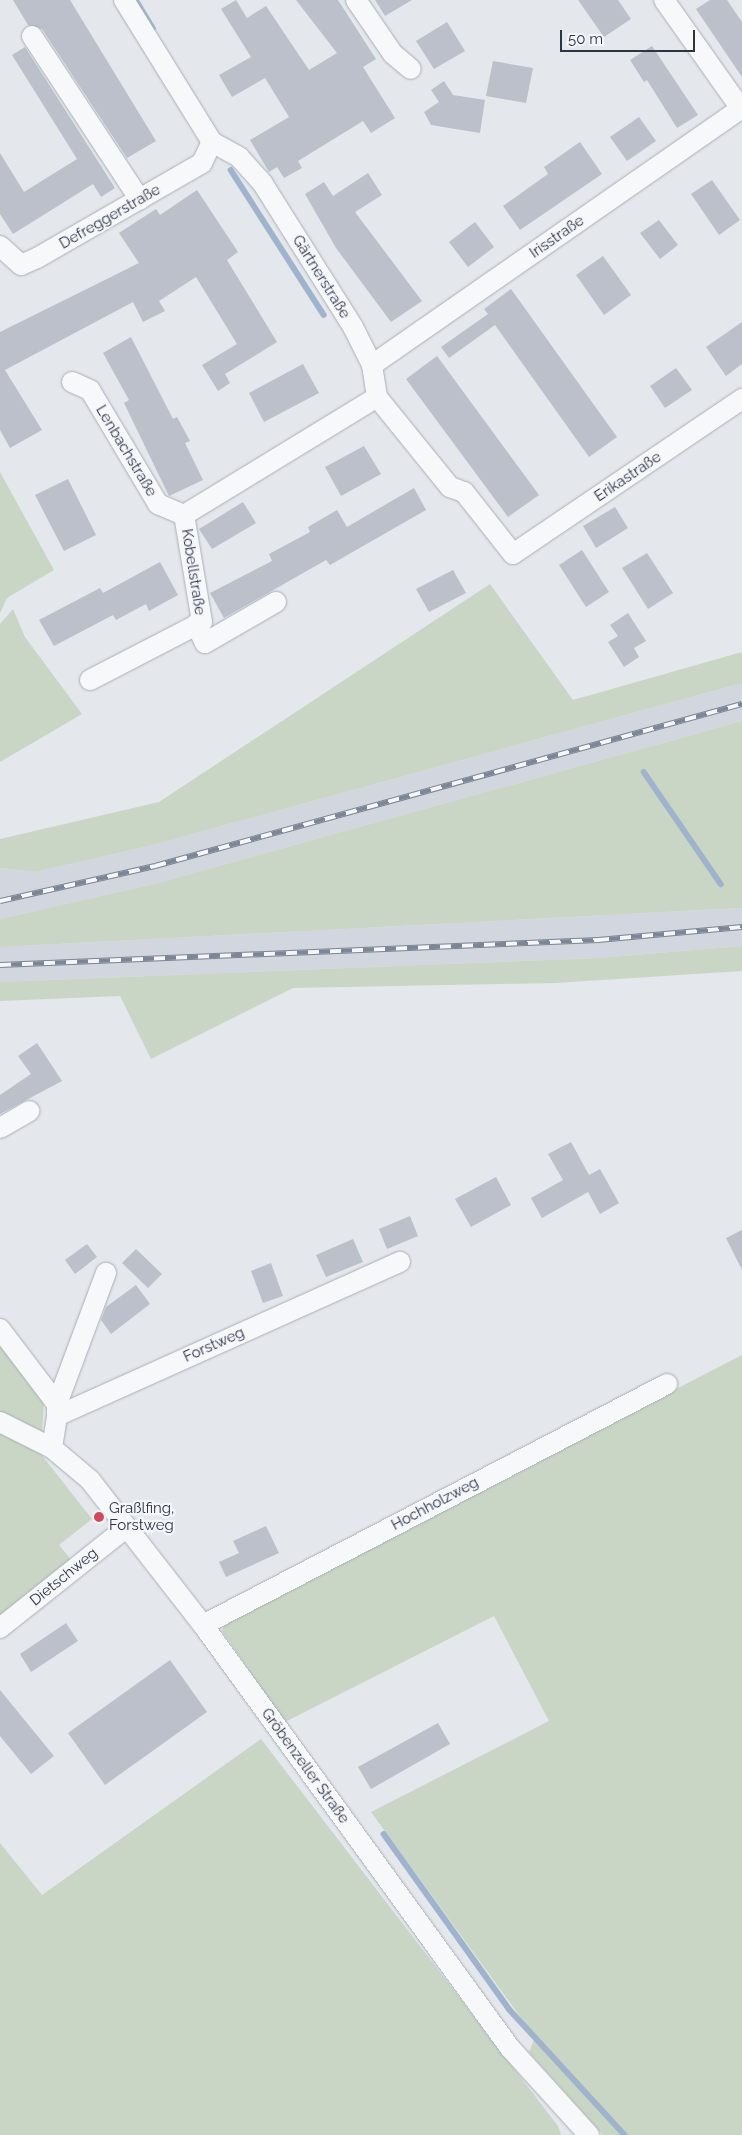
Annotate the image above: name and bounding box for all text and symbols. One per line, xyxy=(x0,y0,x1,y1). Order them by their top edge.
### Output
scale bar xyxy=(562,20,697,52)
text: 50 m xyxy=(568,30,603,48)
street label: Defreggerstraße xyxy=(56,181,164,253)
street label: Irisstraße xyxy=(526,212,588,262)
street label: Gärtnerstraße xyxy=(288,232,354,322)
street label: Lenbachstraße xyxy=(92,402,160,500)
street label: Erikastraße xyxy=(591,448,665,506)
street label: Kobellstraße xyxy=(177,528,209,616)
street label: Forstweg xyxy=(181,1324,247,1366)
street label: Hochholzweg xyxy=(388,1474,482,1534)
place label: Graßlfing, Forstweg xyxy=(109,1499,174,1534)
marker: Graßlfing, Forstweg xyxy=(93,1511,105,1523)
street label: Dietschweg xyxy=(27,1544,101,1610)
street label: Gröbenzeller Straße xyxy=(257,1705,353,1827)

